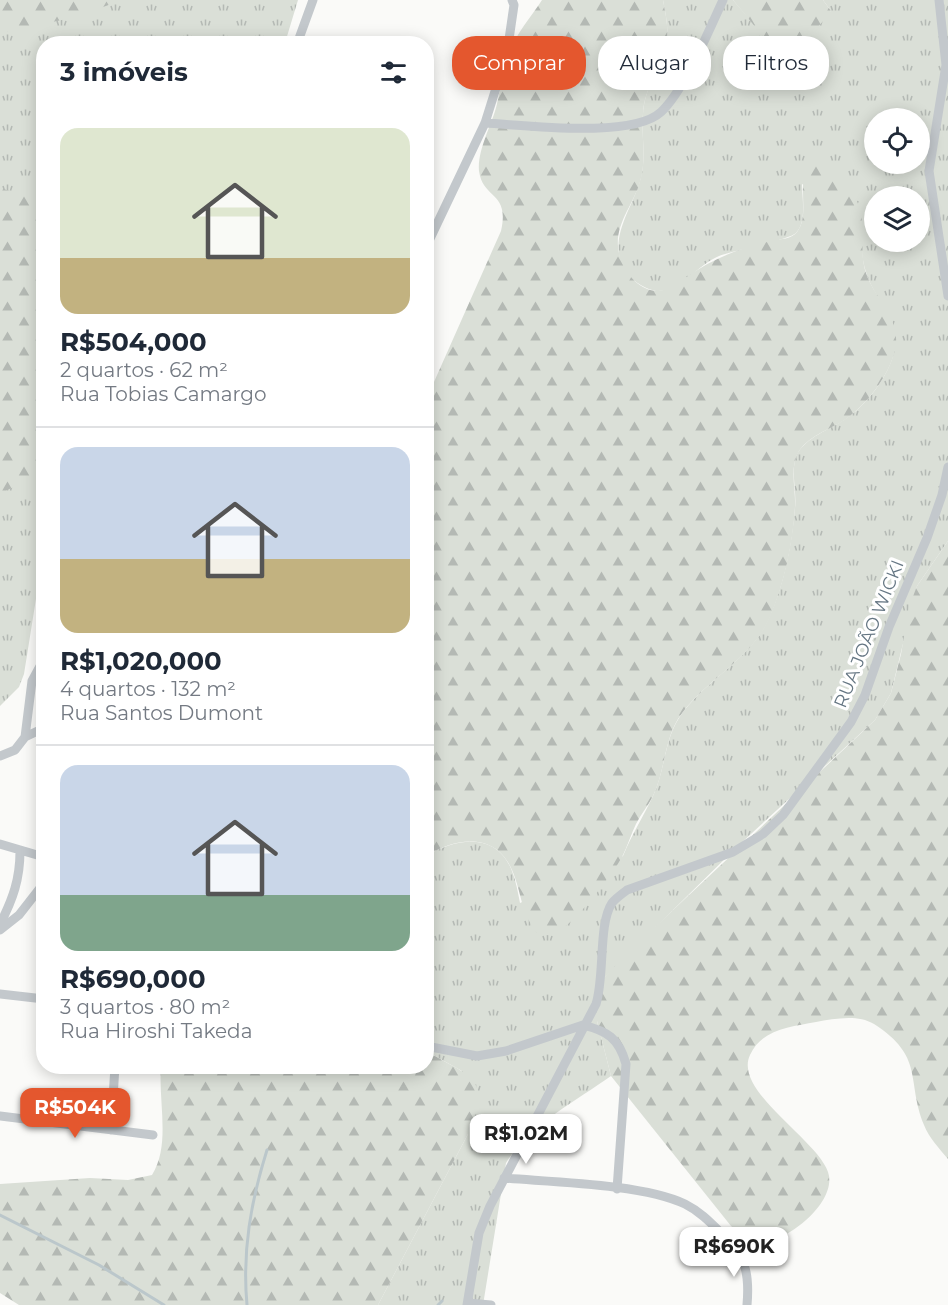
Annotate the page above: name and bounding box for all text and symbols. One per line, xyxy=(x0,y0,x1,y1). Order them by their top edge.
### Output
chip: Comprar xyxy=(452,36,586,90)
chip: Alugar xyxy=(598,36,711,90)
chip: Filtros xyxy=(723,36,829,90)
text: 3 imóveis xyxy=(60,56,188,88)
icon: filters xyxy=(377,56,410,89)
map controls xyxy=(864,108,930,252)
button: locate xyxy=(864,108,930,174)
icon: home xyxy=(181,167,289,275)
button: layers xyxy=(864,186,930,252)
text: R$504,000 xyxy=(60,326,207,358)
text: 2 quartos · 62 m² xyxy=(60,358,228,382)
text: Rua Tobias Camargo xyxy=(60,382,266,406)
icon: home xyxy=(181,486,289,594)
street label: RUA JOÃO WICKI xyxy=(829,557,909,711)
text: R$1,020,000 xyxy=(60,645,222,677)
text: 4 quartos · 132 m² xyxy=(60,677,236,701)
text: Rua Santos Dumont xyxy=(60,701,263,725)
icon: home xyxy=(181,804,289,912)
text: R$690,000 xyxy=(60,963,206,995)
text: 3 quartos · 80 m² xyxy=(60,995,230,1019)
text: Rua Hiroshi Takeda xyxy=(60,1019,252,1043)
pin: R$504K xyxy=(26,1088,124,1139)
text: R$504K xyxy=(34,1095,116,1119)
pin: R$1.02M xyxy=(471,1114,581,1165)
text: R$1.02M xyxy=(484,1121,568,1145)
pin: R$690K xyxy=(685,1227,783,1278)
text: R$690K xyxy=(693,1234,775,1258)

